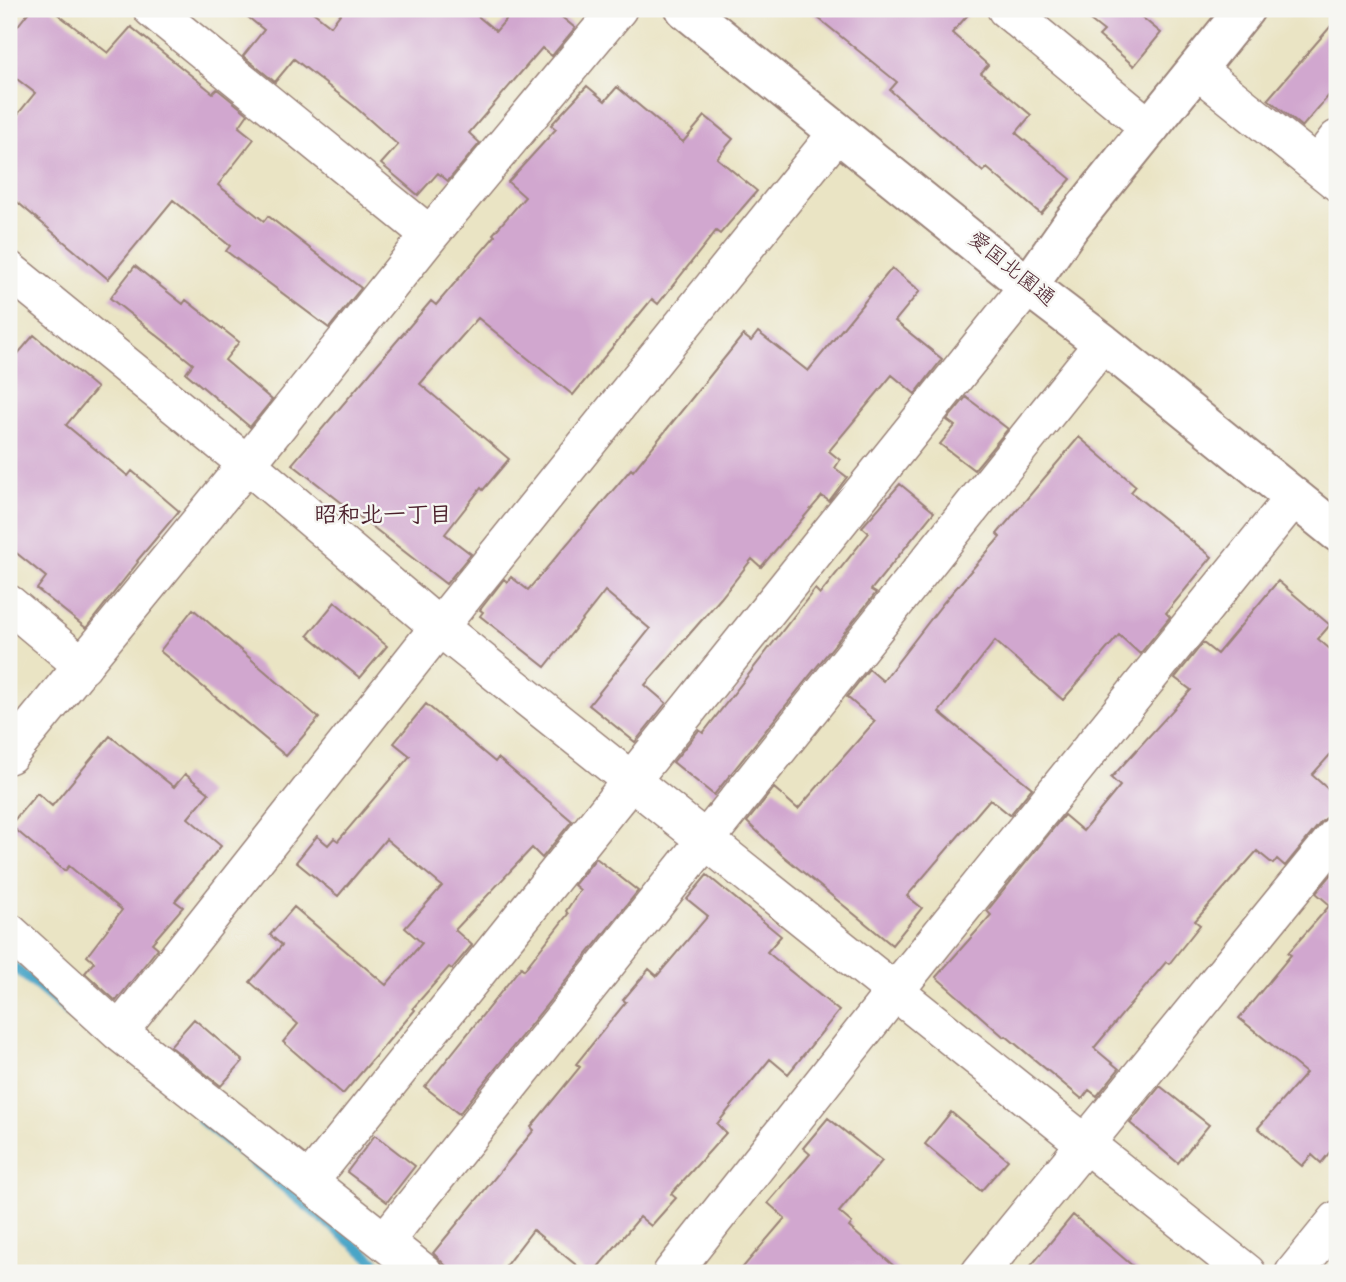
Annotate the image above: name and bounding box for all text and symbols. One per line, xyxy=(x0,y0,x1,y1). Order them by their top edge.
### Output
street label: 愛国北園通 xyxy=(961,227,1060,314)
district label: 昭和北一丁目 xyxy=(314,503,452,531)

